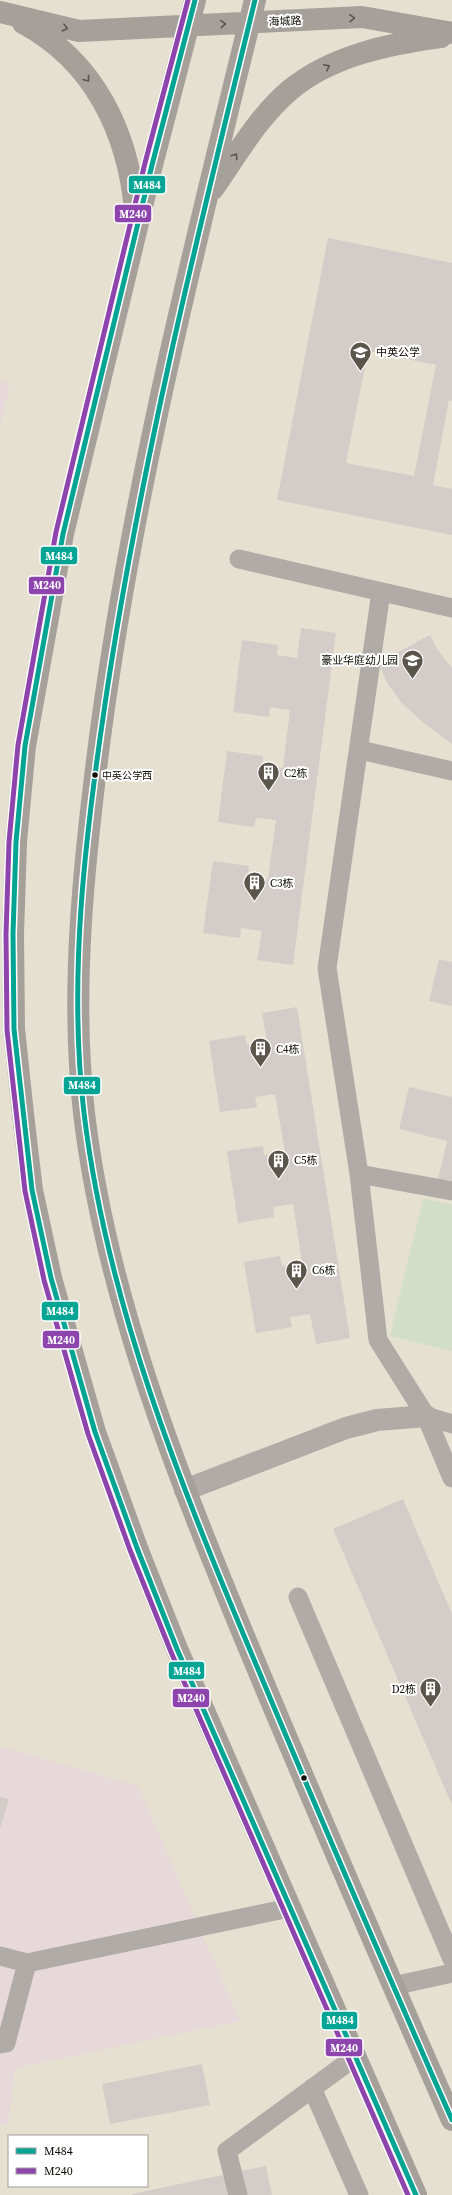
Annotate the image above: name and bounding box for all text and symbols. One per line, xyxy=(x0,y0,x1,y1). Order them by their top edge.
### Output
street label: 海城路 xyxy=(268,13,302,30)
one-way arrow xyxy=(349,13,355,22)
one-way arrow xyxy=(220,20,226,28)
one-way arrow xyxy=(62,23,68,31)
one-way arrow xyxy=(323,64,330,72)
one-way arrow xyxy=(83,74,90,81)
one-way arrow xyxy=(230,154,237,161)
line badge: M484 xyxy=(128,175,166,194)
text: M484 xyxy=(133,178,161,193)
line badge: M240 xyxy=(114,204,152,223)
text: M240 xyxy=(119,207,147,222)
school or university icon: 中英公学 xyxy=(347,339,373,372)
place label: 中英公学 xyxy=(376,345,420,360)
line badge: M484 xyxy=(40,546,78,565)
text: M484 xyxy=(45,549,73,564)
line badge: M240 xyxy=(28,576,65,595)
text: M240 xyxy=(33,578,61,593)
school or university icon: 豪业华庭幼儿园 xyxy=(400,647,426,680)
place label: 豪业华庭幼儿园 xyxy=(321,653,398,668)
building icon: C2栋 xyxy=(255,760,281,793)
place label: C2栋 xyxy=(284,766,307,781)
place label: 中英公学西 xyxy=(102,769,152,782)
marker: 中英公学西 xyxy=(90,770,100,780)
building icon: C3栋 xyxy=(241,870,267,903)
place label: C3栋 xyxy=(270,876,293,891)
building icon: C4栋 xyxy=(247,1036,273,1069)
place label: C4栋 xyxy=(276,1042,299,1057)
line badge: M484 xyxy=(63,1076,101,1095)
text: M484 xyxy=(68,1078,96,1093)
building icon: C5栋 xyxy=(265,1147,291,1180)
place label: C5栋 xyxy=(294,1153,317,1168)
building icon: C6栋 xyxy=(283,1257,309,1290)
place label: C6栋 xyxy=(312,1263,335,1278)
line badge: M484 xyxy=(41,1301,79,1321)
text: M484 xyxy=(46,1304,74,1319)
line badge: M240 xyxy=(42,1330,80,1349)
text: M240 xyxy=(47,1333,75,1348)
line badge: M484 xyxy=(168,1661,205,1680)
text: M484 xyxy=(173,1664,201,1679)
building icon: D2栋 xyxy=(418,1676,444,1709)
place label: D2栋 xyxy=(392,1682,416,1697)
line badge: M240 xyxy=(172,1688,210,1708)
text: M240 xyxy=(177,1691,205,1706)
unlabelled marker xyxy=(299,1773,309,1783)
line badge: M484 xyxy=(321,2011,358,2030)
text: M484 xyxy=(326,2013,354,2028)
line badge: M240 xyxy=(325,2038,363,2057)
text: M240 xyxy=(330,2041,358,2056)
legend xyxy=(8,2135,148,2187)
text: M484 xyxy=(44,2143,73,2159)
text: M240 xyxy=(44,2163,73,2179)

